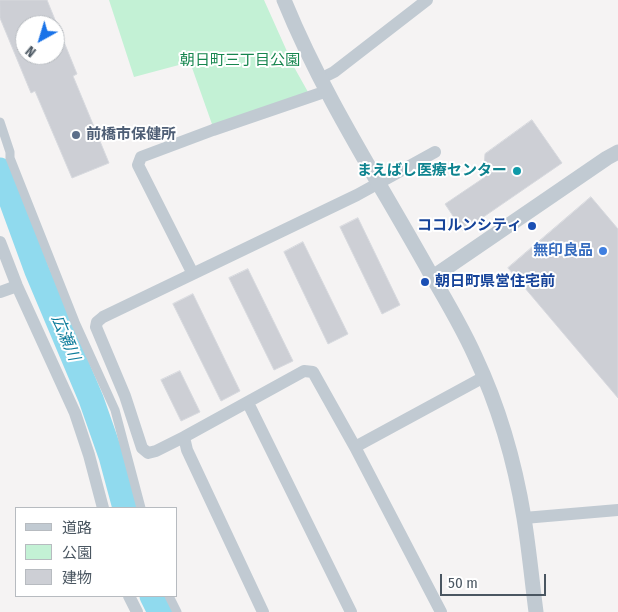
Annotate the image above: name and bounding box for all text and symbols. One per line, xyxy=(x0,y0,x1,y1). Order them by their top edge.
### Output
north arrow xyxy=(15,15,65,65)
text: N xyxy=(22,42,39,61)
park label: 朝日町三丁目公園 xyxy=(180,52,300,70)
place label: 前橋市保健所 xyxy=(86,126,176,144)
marker: 前橋市保健所 xyxy=(70,129,82,141)
place label: まえばし医療センター xyxy=(357,162,507,180)
marker: まえばし医療センター xyxy=(511,165,523,177)
place label: ココルンシティ xyxy=(417,217,522,235)
marker: ココルンシティ xyxy=(526,220,538,232)
place label: 無印良品 xyxy=(533,242,593,260)
marker: 無印良品 xyxy=(597,245,609,257)
place label: 朝日町県営住宅前 xyxy=(435,273,555,291)
marker: 朝日町県営住宅前 xyxy=(419,276,431,288)
water label: 広瀬川 xyxy=(47,312,83,364)
legend xyxy=(15,507,178,597)
text: 道路 xyxy=(62,519,92,537)
text: 公園 xyxy=(62,544,92,562)
scale bar xyxy=(443,564,549,596)
text: 建物 xyxy=(62,569,92,587)
text: 50 m xyxy=(448,574,478,592)

